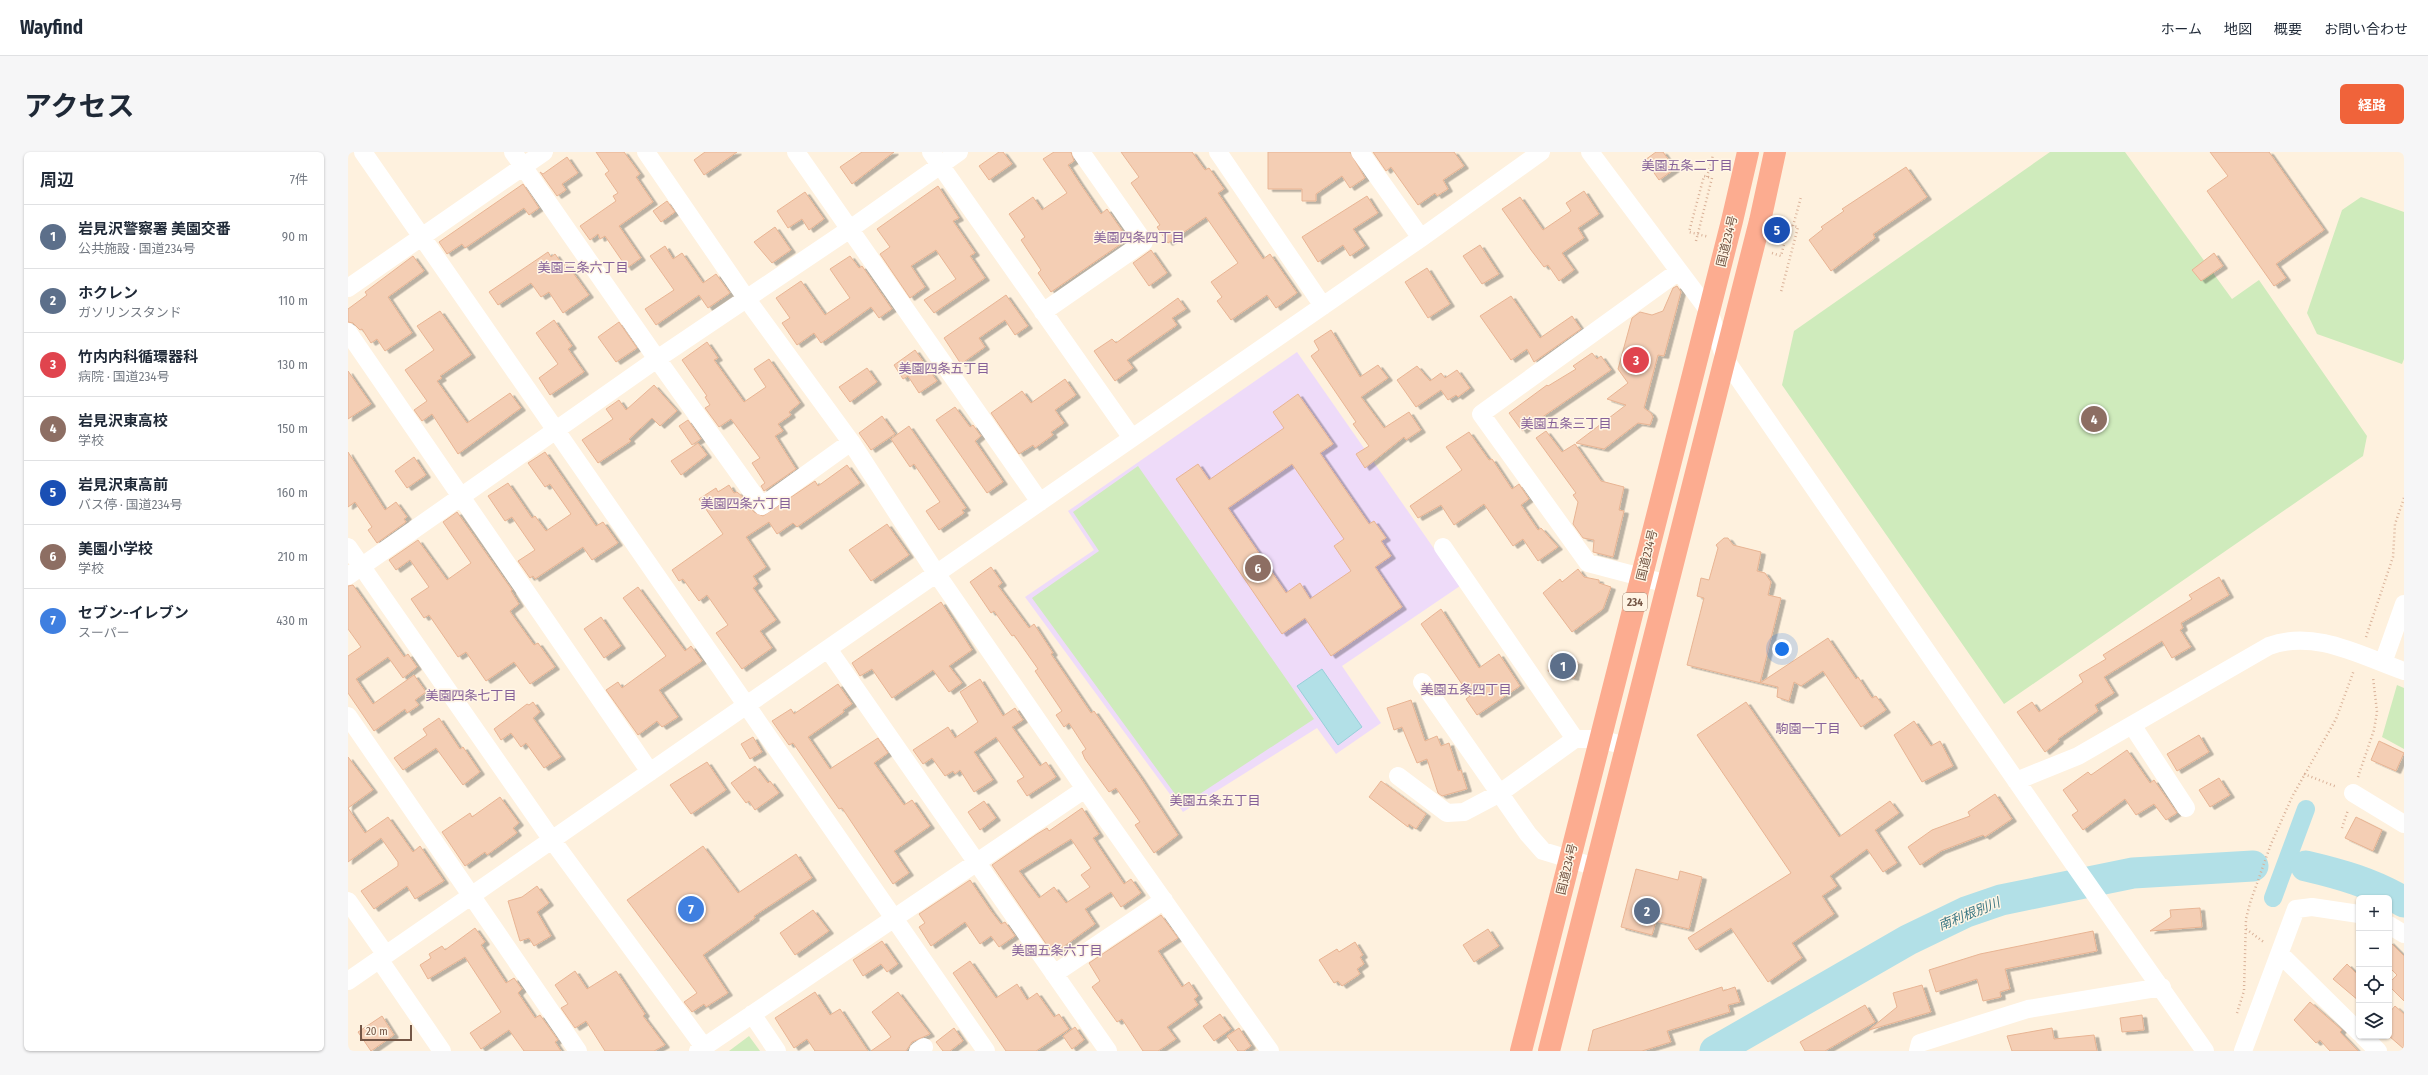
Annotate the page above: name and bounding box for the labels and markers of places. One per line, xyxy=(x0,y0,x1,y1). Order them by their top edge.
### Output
pin: 5 xyxy=(1764,215,1790,245)
pin: 3 xyxy=(1623,345,1649,375)
pin: 4 xyxy=(2081,404,2107,434)
pin: 6 xyxy=(1245,553,1271,583)
pin: 1 xyxy=(1550,651,1576,681)
pin: 7 xyxy=(678,894,704,924)
pin: 2 xyxy=(1634,896,1660,926)

